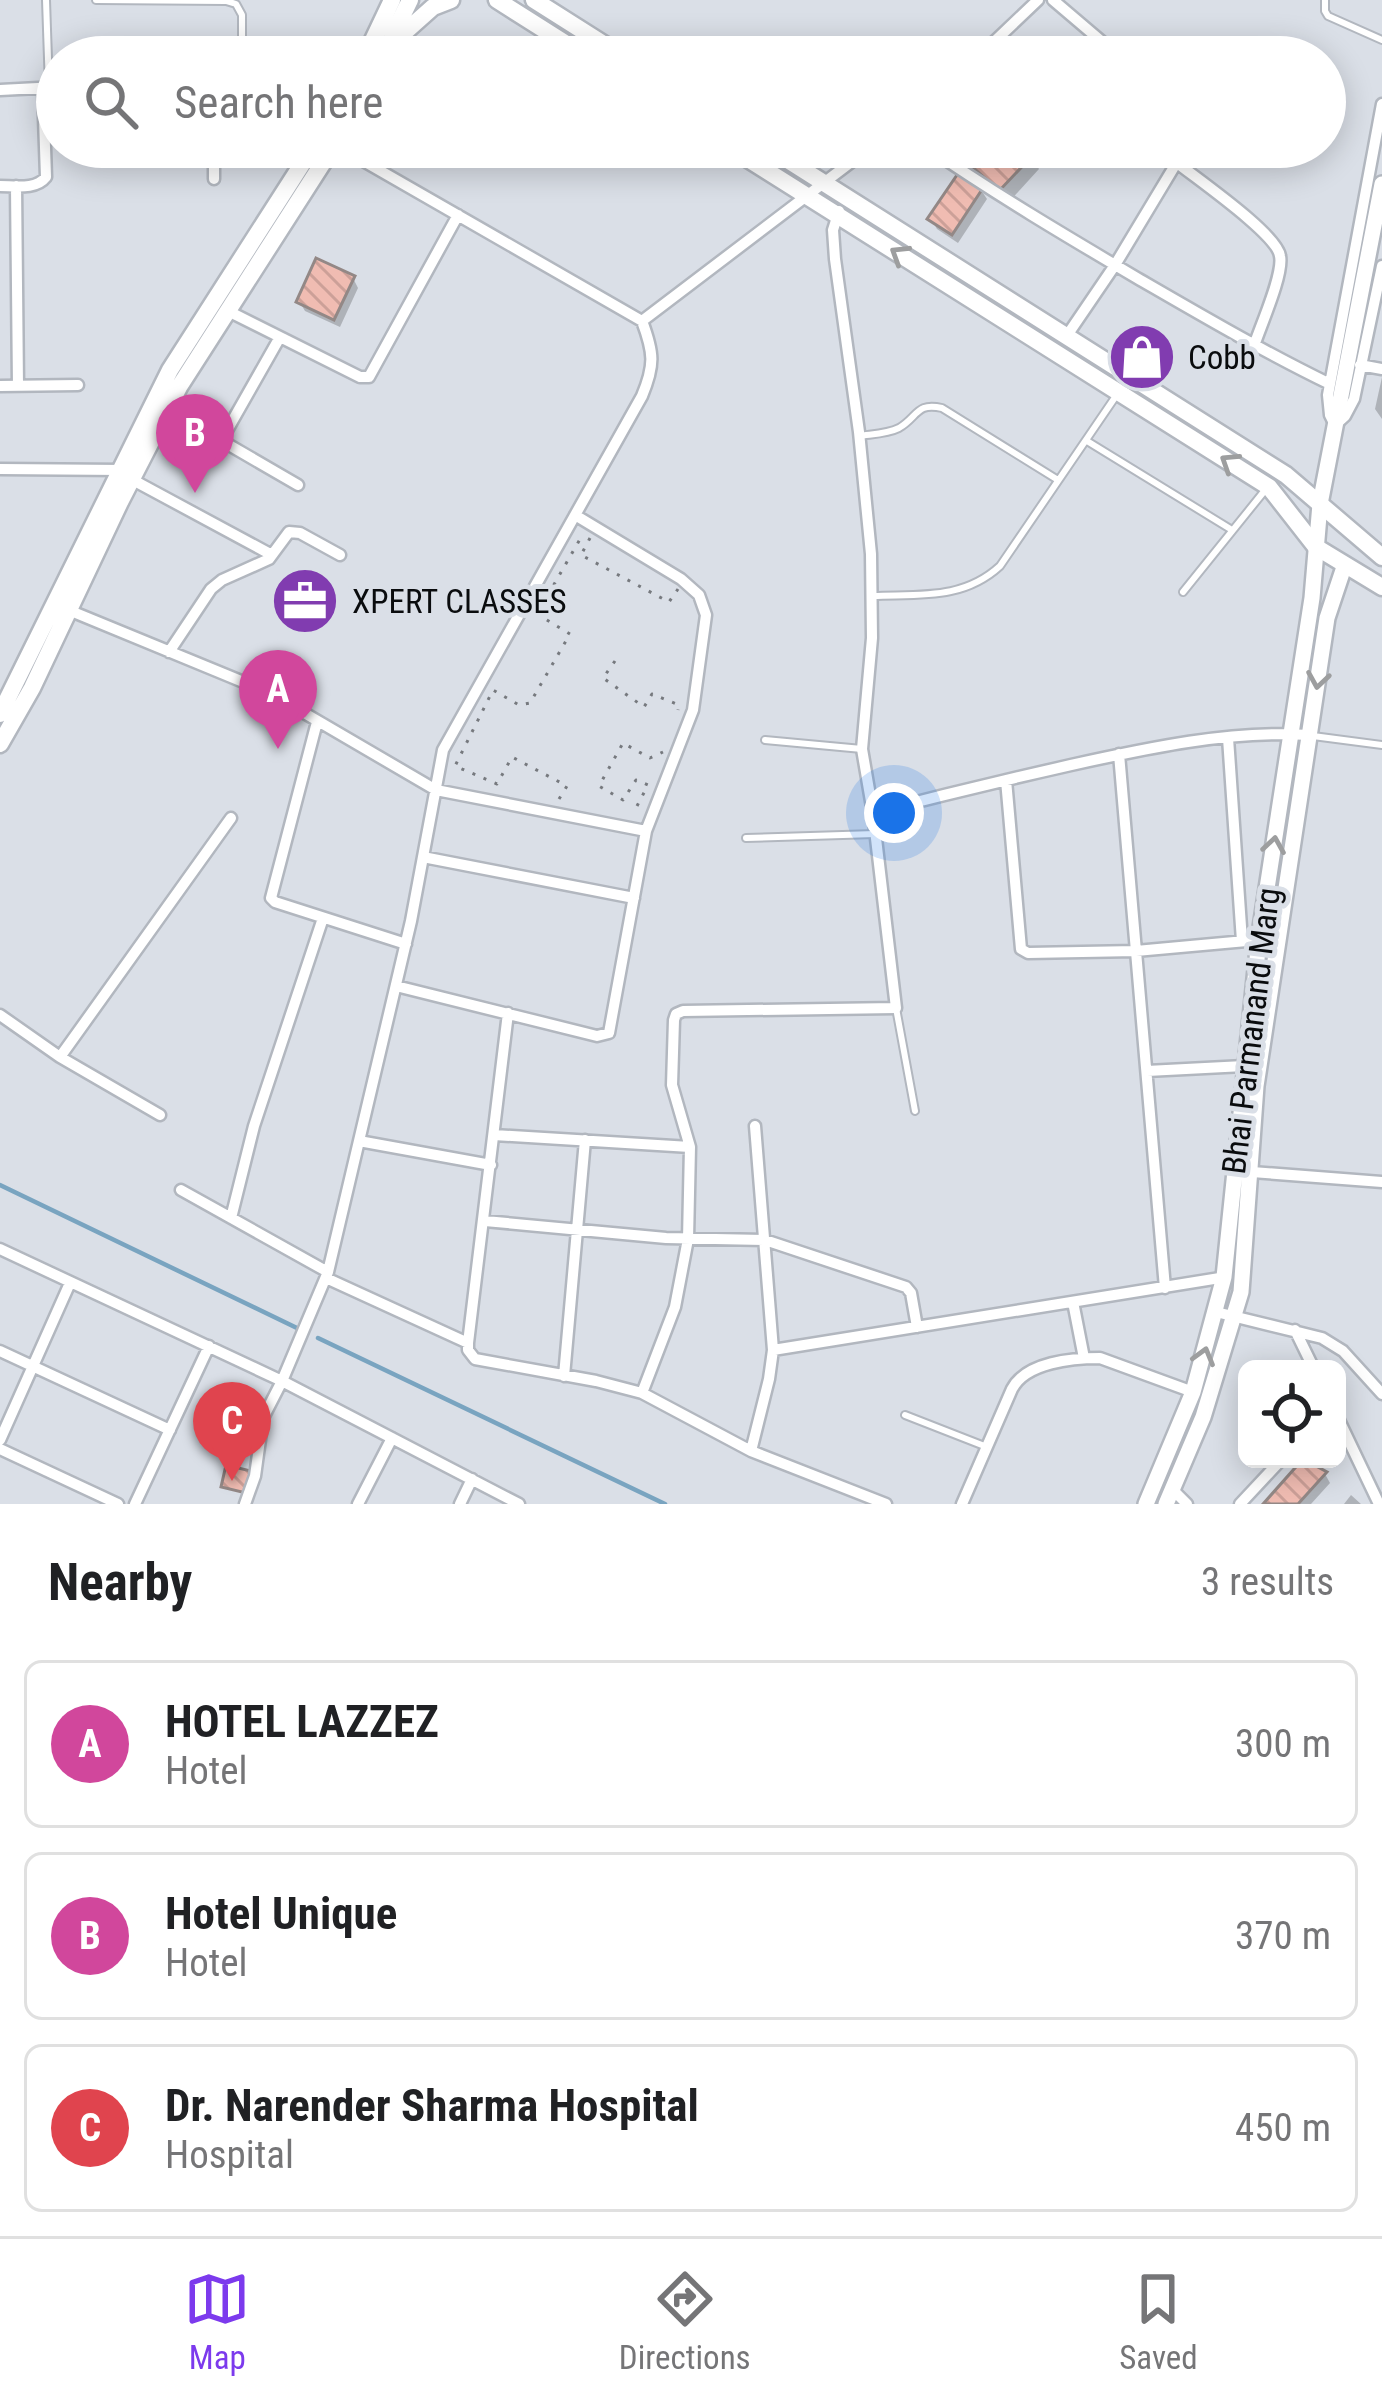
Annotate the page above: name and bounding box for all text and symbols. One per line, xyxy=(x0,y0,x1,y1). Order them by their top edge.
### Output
search box xyxy=(36,36,1346,168)
icon: search xyxy=(78,69,144,135)
text: Search here xyxy=(174,76,383,129)
one-way arrow xyxy=(890,246,912,268)
shop icon: Cobb xyxy=(1107,322,1177,392)
place label: Cobb xyxy=(1188,338,1256,377)
pin: B xyxy=(156,394,234,493)
one-way arrow xyxy=(1220,453,1242,476)
office icon: XPERT CLASSES xyxy=(270,566,340,636)
place label: XPERT CLASSES xyxy=(352,582,567,621)
pin: A xyxy=(239,650,317,749)
one-way arrow xyxy=(1306,670,1332,690)
your location xyxy=(864,783,924,843)
one-way arrow xyxy=(1260,836,1286,855)
street label: Bhai Parmanand Marg xyxy=(1214,886,1288,1176)
one-way arrow xyxy=(1189,1346,1214,1367)
map controls xyxy=(1238,1360,1346,1468)
button: locate xyxy=(1238,1360,1346,1468)
pin: C xyxy=(193,1382,271,1481)
text: Nearby xyxy=(48,1553,192,1612)
text: 3 results xyxy=(1201,1559,1334,1605)
text: HOTEL LAZZEZ xyxy=(165,1695,439,1748)
text: A xyxy=(78,1721,102,1767)
text: 300 m xyxy=(1235,1721,1331,1767)
text: Hotel xyxy=(165,1748,248,1794)
text: Hotel Unique xyxy=(165,1887,397,1940)
text: B xyxy=(79,1913,101,1959)
text: 370 m xyxy=(1235,1913,1331,1959)
text: Hotel xyxy=(165,1940,248,1986)
text: Dr. Narender Sharma Hospital xyxy=(165,2079,699,2132)
text: C xyxy=(79,2105,101,2151)
text: 450 m xyxy=(1235,2105,1331,2151)
text: Hospital xyxy=(165,2132,294,2178)
tab: Map xyxy=(184,2266,250,2377)
tab: Directions xyxy=(619,2266,751,2377)
tab: Saved xyxy=(1119,2266,1198,2377)

